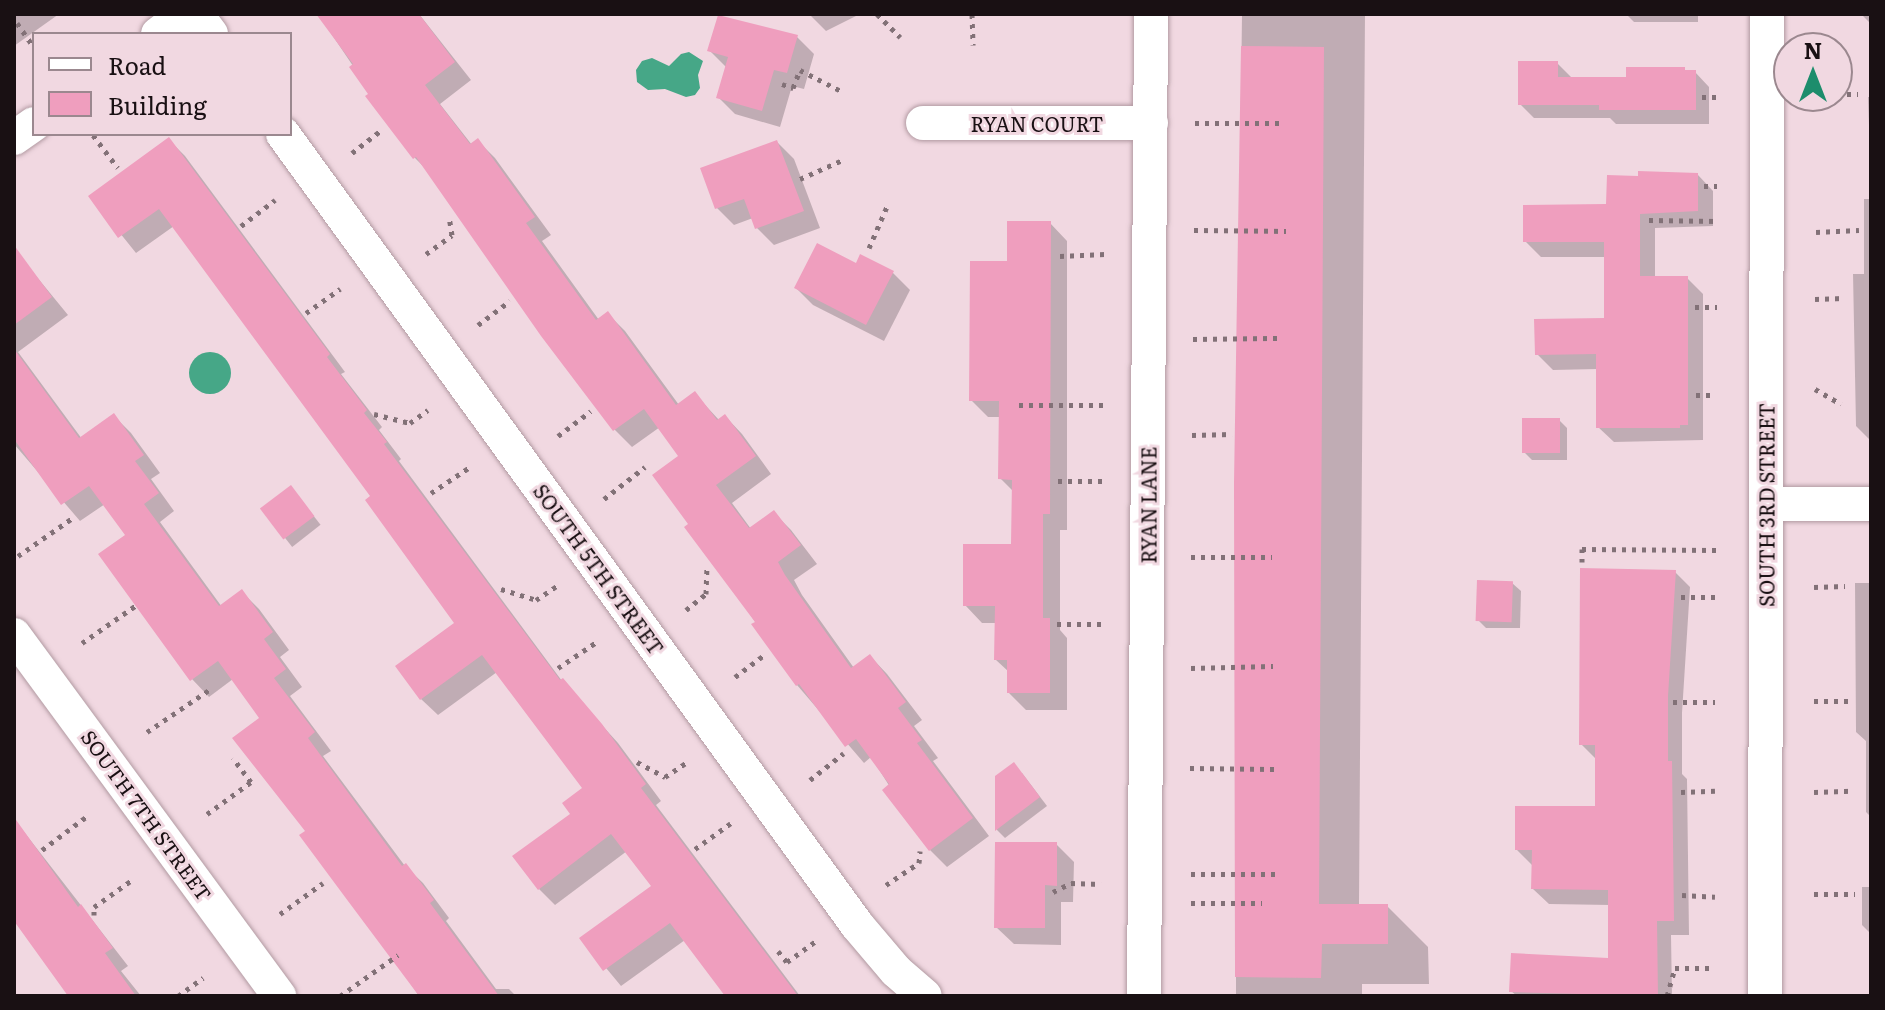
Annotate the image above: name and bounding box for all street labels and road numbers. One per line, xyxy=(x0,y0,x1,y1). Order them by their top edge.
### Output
street label: RYAN COURT xyxy=(971,111,1103,135)
street label: SOUTH 3RD STREET xyxy=(1754,403,1778,607)
street label: RYAN LANE xyxy=(1136,447,1160,563)
street label: SOUTH 5TH STREET xyxy=(529,479,669,659)
street label: SOUTH 7TH STREET xyxy=(77,725,217,905)

